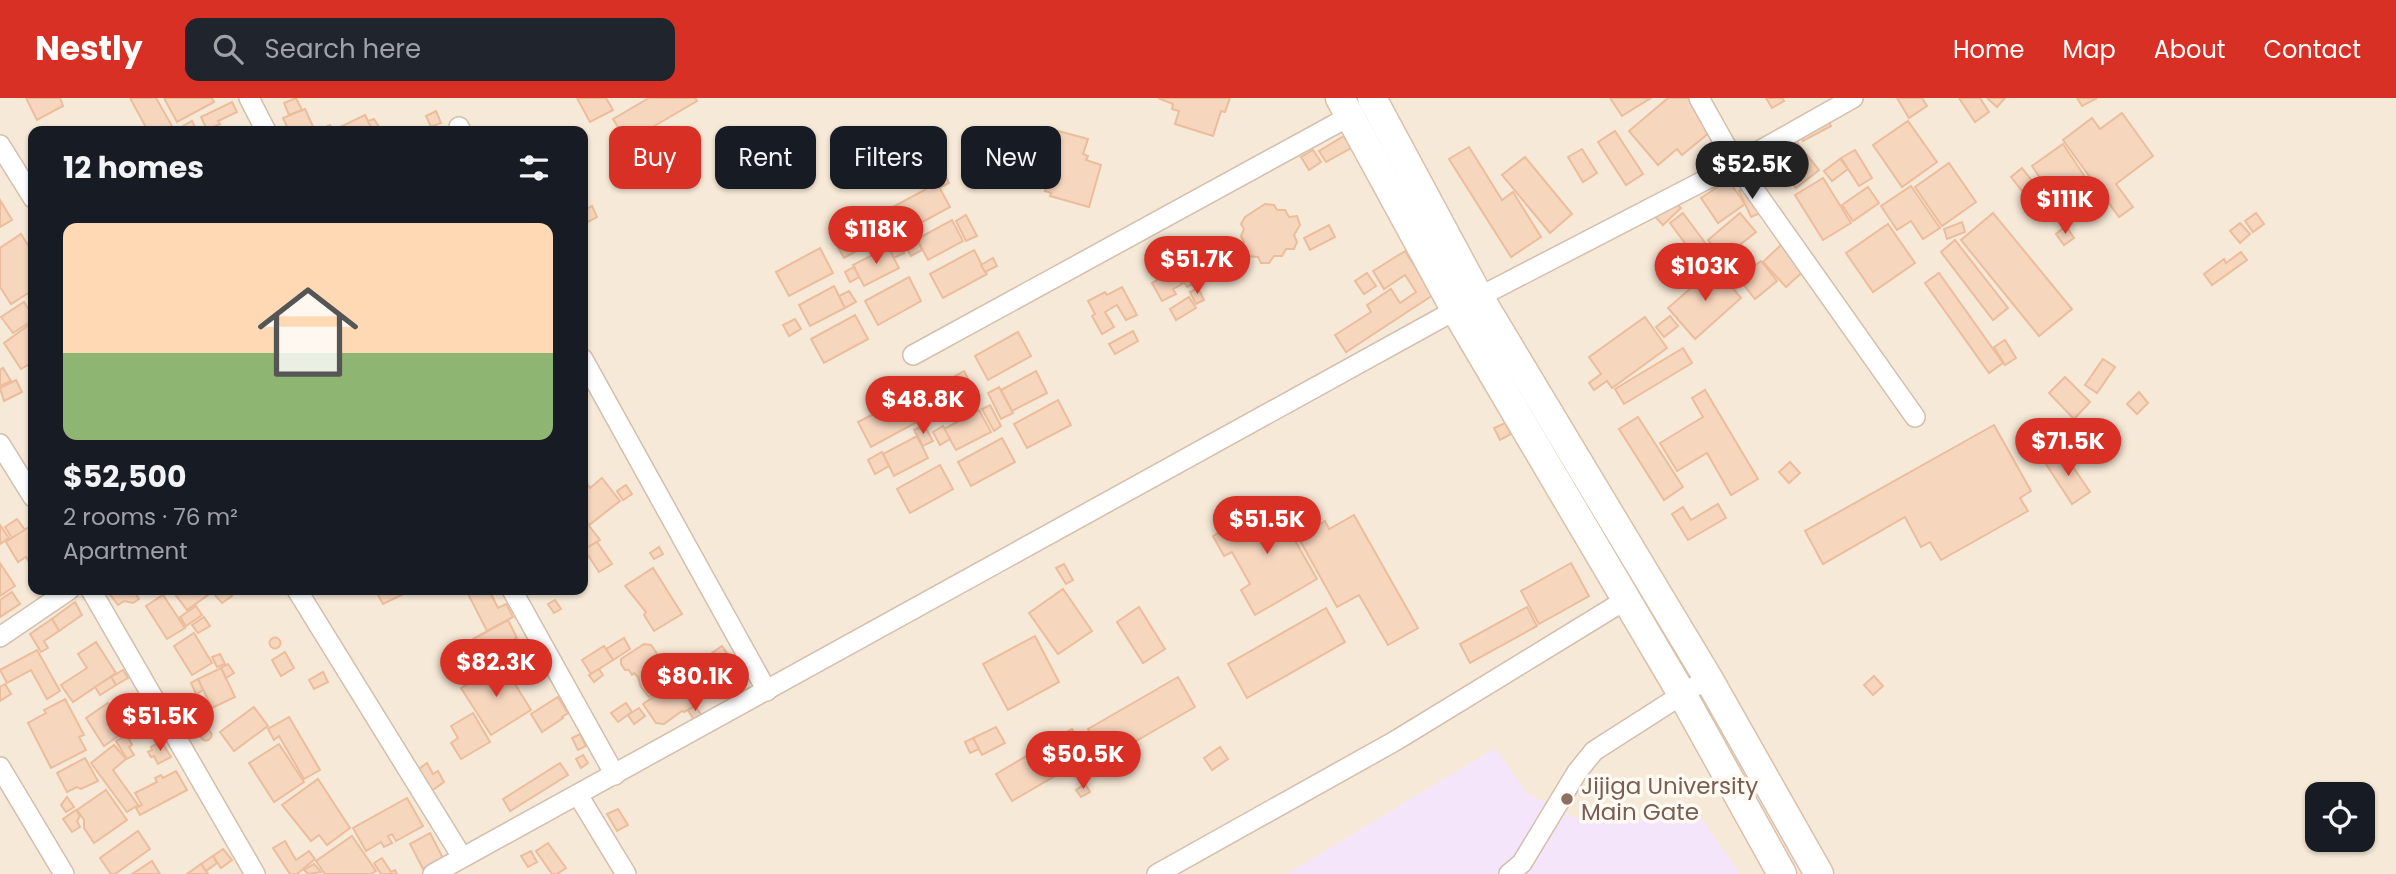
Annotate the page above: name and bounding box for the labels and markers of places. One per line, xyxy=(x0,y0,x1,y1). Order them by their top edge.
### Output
pin: $52.5K xyxy=(1695,141,1809,201)
pin: $111K xyxy=(2016,176,2114,236)
pin: $118K xyxy=(827,206,925,266)
pin: $51.7K xyxy=(1140,236,1254,296)
pin: $103K xyxy=(1656,244,1754,303)
pin: $48.8K xyxy=(866,376,980,436)
pin: $71.5K xyxy=(2011,418,2125,478)
pin: $51.5K xyxy=(1210,496,1324,556)
pin: $82.3K xyxy=(439,640,553,699)
pin: $80.1K xyxy=(638,654,752,713)
pin: $51.5K xyxy=(103,694,217,753)
pin: $50.5K xyxy=(1026,732,1140,791)
place label: Jijiga University Main Gate xyxy=(1581,770,1758,828)
marker: Jijiga University Main Gate xyxy=(1559,791,1575,807)

